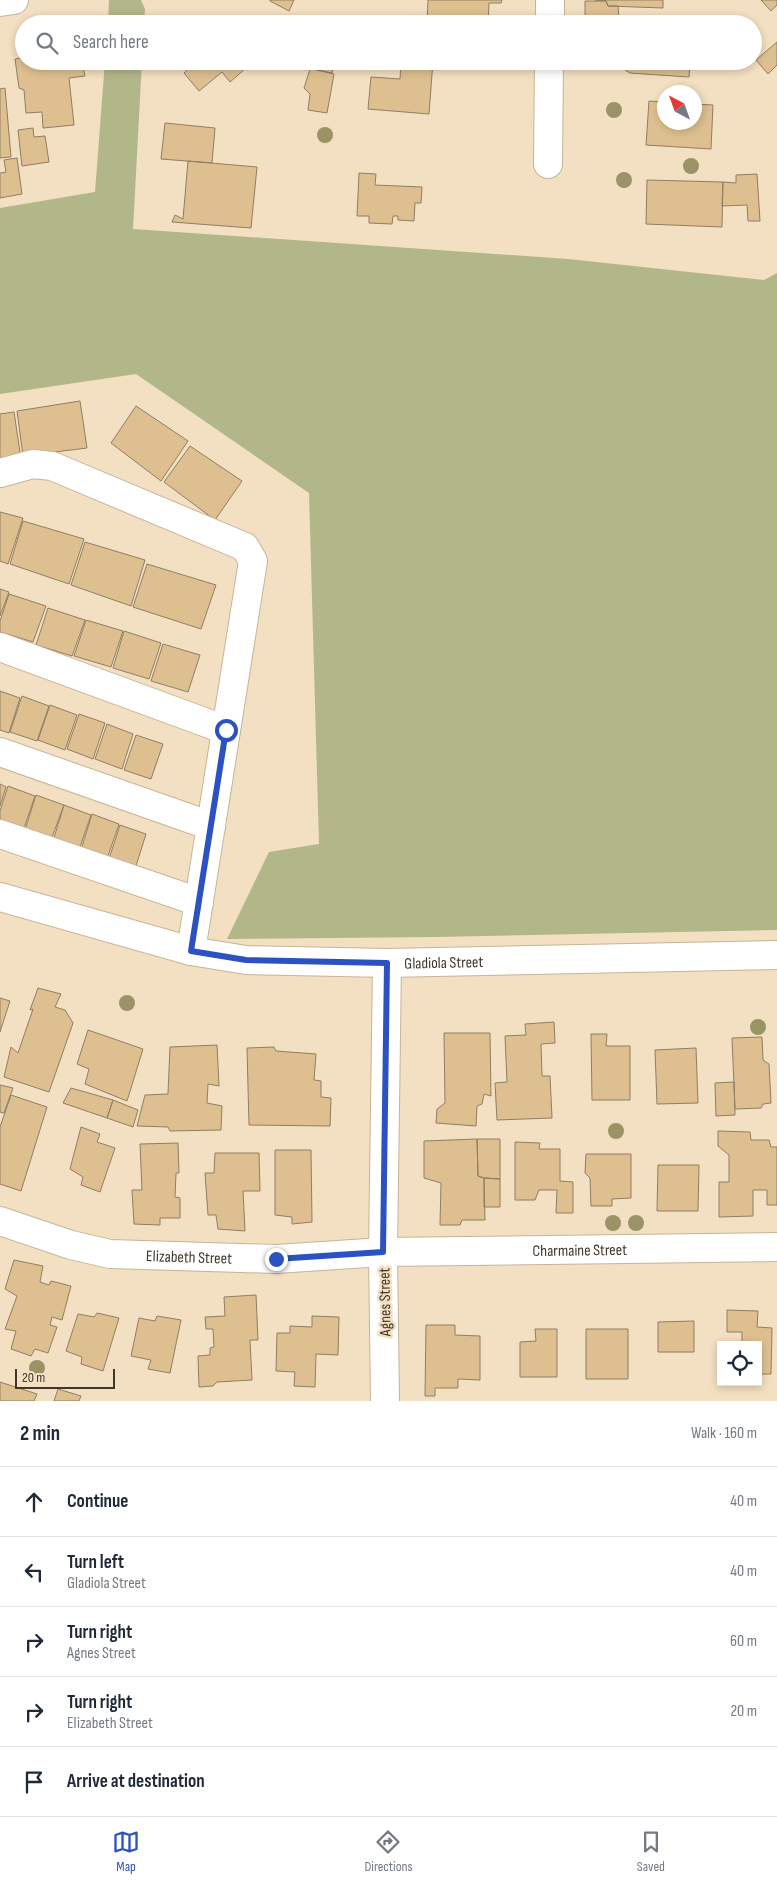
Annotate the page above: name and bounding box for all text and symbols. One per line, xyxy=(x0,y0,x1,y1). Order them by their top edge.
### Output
search box xyxy=(15,15,762,70)
icon: search xyxy=(33,29,61,57)
text: Search here xyxy=(73,31,149,54)
north arrow xyxy=(657,85,702,130)
route start xyxy=(215,719,238,742)
street label: Gladiola Street xyxy=(404,953,484,974)
street label: Charmaine Street xyxy=(532,1241,627,1261)
street label: Elizabeth Street xyxy=(146,1247,232,1269)
route end xyxy=(265,1248,288,1271)
street label: Agnes Street xyxy=(375,1267,396,1338)
map controls xyxy=(717,1341,762,1386)
button: locate xyxy=(717,1341,762,1386)
scale bar xyxy=(15,1366,115,1389)
text: 20 m xyxy=(22,1369,45,1386)
text: 2 min xyxy=(20,1421,60,1446)
text: Walk · 160 m xyxy=(691,1424,757,1443)
icon: ahead xyxy=(20,1488,48,1516)
text: Continue xyxy=(67,1490,128,1513)
text: 40 m xyxy=(730,1492,757,1511)
text: Turn left xyxy=(67,1551,124,1574)
icon: left xyxy=(20,1558,48,1586)
text: 40 m xyxy=(730,1562,757,1581)
text: Gladiola Street xyxy=(67,1574,146,1593)
text: Turn right xyxy=(67,1621,132,1644)
icon: right xyxy=(20,1628,48,1656)
text: 60 m xyxy=(730,1632,757,1651)
text: Agnes Street xyxy=(67,1644,136,1663)
text: Turn right xyxy=(67,1691,132,1714)
icon: right xyxy=(20,1698,48,1726)
text: 20 m xyxy=(730,1702,757,1721)
text: Elizabeth Street xyxy=(67,1714,153,1733)
icon: arrive xyxy=(20,1768,48,1796)
text: Arrive at destination xyxy=(67,1770,205,1793)
tab: Map xyxy=(112,1828,140,1875)
tab: Directions xyxy=(364,1828,413,1875)
tab: Saved xyxy=(637,1828,665,1875)

